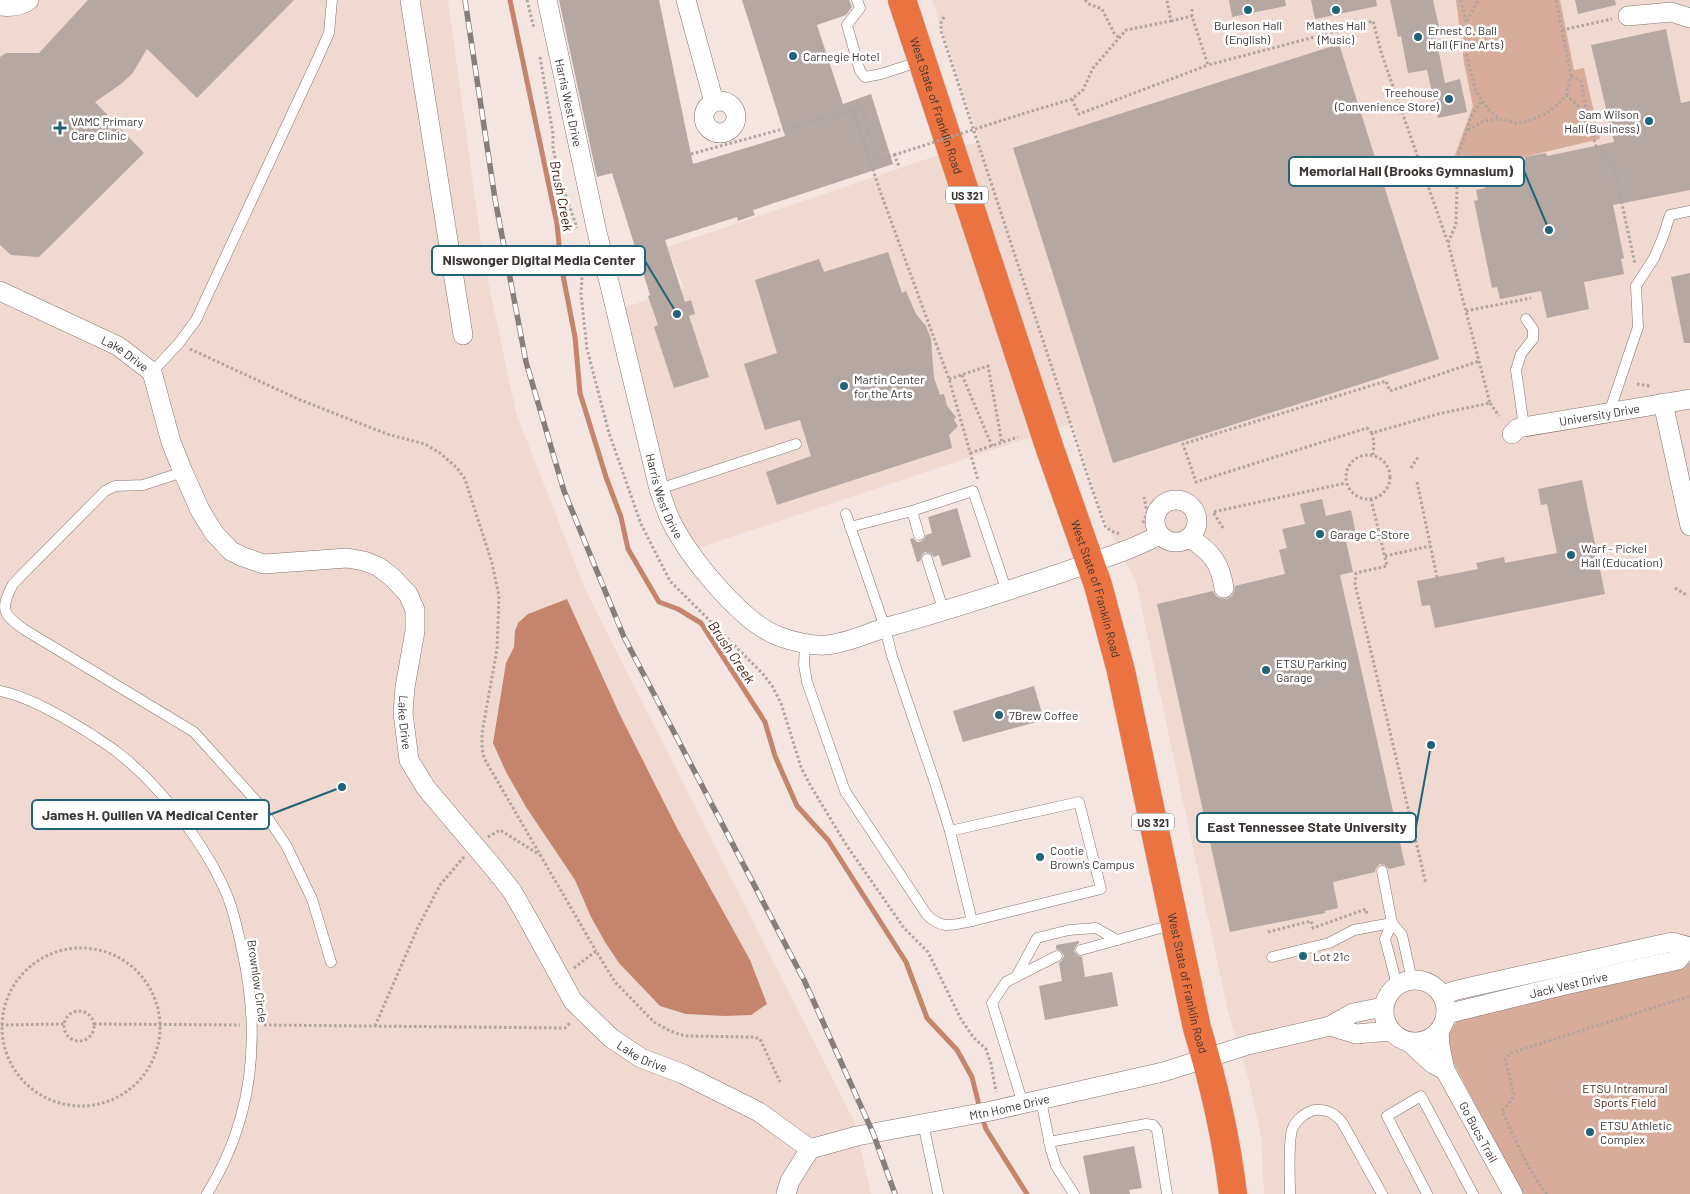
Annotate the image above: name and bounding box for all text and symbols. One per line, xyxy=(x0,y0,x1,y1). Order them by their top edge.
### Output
marker: Burleson Hall (English) xyxy=(1242,4,1254,16)
marker: Mathes Hall (Music) xyxy=(1330,4,1342,16)
place label: Burleson Hall (English) xyxy=(1214,18,1282,46)
place label: Mathes Hall (Music) xyxy=(1306,18,1366,46)
place label: Ernest C. Ball Hall (Fine Arts) xyxy=(1428,23,1504,51)
marker: Ernest C. Ball Hall (Fine Arts) xyxy=(1412,31,1424,43)
street label: West State of Franklin Road xyxy=(908,35,966,176)
place label: Carnegie Hotel xyxy=(803,49,879,63)
marker: Carnegie Hotel xyxy=(787,50,799,62)
street label: Harris West Drive xyxy=(553,57,585,148)
place label: Treehouse (Convenience Store) xyxy=(1334,85,1440,113)
marker: Treehouse (Convenience Store) xyxy=(1443,93,1455,105)
place label: Sam Wilson Hall (Business) xyxy=(1564,107,1640,135)
place label: VAMC Primary Care Clinic xyxy=(71,114,144,142)
marker: Sam Wilson Hall (Business) xyxy=(1643,115,1655,127)
marker: VAMC Primary Care Clinic xyxy=(53,121,67,135)
callout: Memorial Hall (Brooks Gymnasium) xyxy=(1289,157,1524,186)
water label: Brush Creek xyxy=(547,159,577,233)
text: Memorial Hall (Brooks Gymnasium) xyxy=(1299,162,1513,179)
road number: US 321 xyxy=(946,186,988,204)
callout: Niswonger Digital Media Center xyxy=(432,246,645,275)
text: Niswonger Digital Media Center xyxy=(443,251,636,268)
street label: Lake Drive xyxy=(99,332,152,374)
place label: Martin Center for the Arts xyxy=(854,372,925,400)
marker: Martin Center for the Arts xyxy=(838,380,850,392)
street label: University Drive xyxy=(1558,401,1641,428)
street label: Harris West Drive xyxy=(644,452,686,541)
street label: West State of Franklin Road xyxy=(1069,518,1124,659)
place label: Garage C-Store xyxy=(1330,527,1410,541)
marker: Garage C-Store xyxy=(1314,528,1326,540)
place label: Warf - Pickel Hall (Education) xyxy=(1581,541,1663,569)
marker: Warf - Pickel Hall (Education) xyxy=(1565,549,1577,561)
water label: Brush Creek xyxy=(705,618,759,687)
place label: ETSU Parking Garage xyxy=(1276,656,1347,684)
marker: ETSU Parking Garage xyxy=(1260,664,1272,676)
street label: Lake Drive xyxy=(396,695,415,750)
place label: 7Brew Coffee xyxy=(1009,708,1078,722)
marker: 7Brew Coffee xyxy=(993,709,1005,721)
callout: James H. Quillen VA Medical Center xyxy=(32,800,269,829)
text: James H. Quillen VA Medical Center xyxy=(42,806,259,823)
callout: East Tennessee State University xyxy=(1197,813,1416,842)
road number: US 321 xyxy=(1132,814,1174,830)
text: East Tennessee State University xyxy=(1207,818,1407,835)
place label: Cootie Brown's Campus xyxy=(1050,843,1135,871)
marker: Cootie Brown's Campus xyxy=(1034,851,1046,863)
street label: West State of Franklin Road xyxy=(1166,911,1211,1055)
street label: Brownlow Circle xyxy=(245,939,271,1023)
place label: Lot 21c xyxy=(1313,949,1350,963)
marker: Lot 21c xyxy=(1297,950,1309,962)
street label: Jack Vest Drive xyxy=(1528,969,1609,1000)
street label: Lake Drive xyxy=(615,1037,669,1074)
park label: ETSU Intramural Sports Field xyxy=(1582,1081,1668,1109)
street label: Mtn Home Drive xyxy=(968,1091,1051,1122)
street label: Go Bucs Trail xyxy=(1457,1099,1501,1165)
place label: ETSU Athletic Complex xyxy=(1600,1118,1672,1146)
marker: ETSU Athletic Complex xyxy=(1584,1126,1596,1138)

